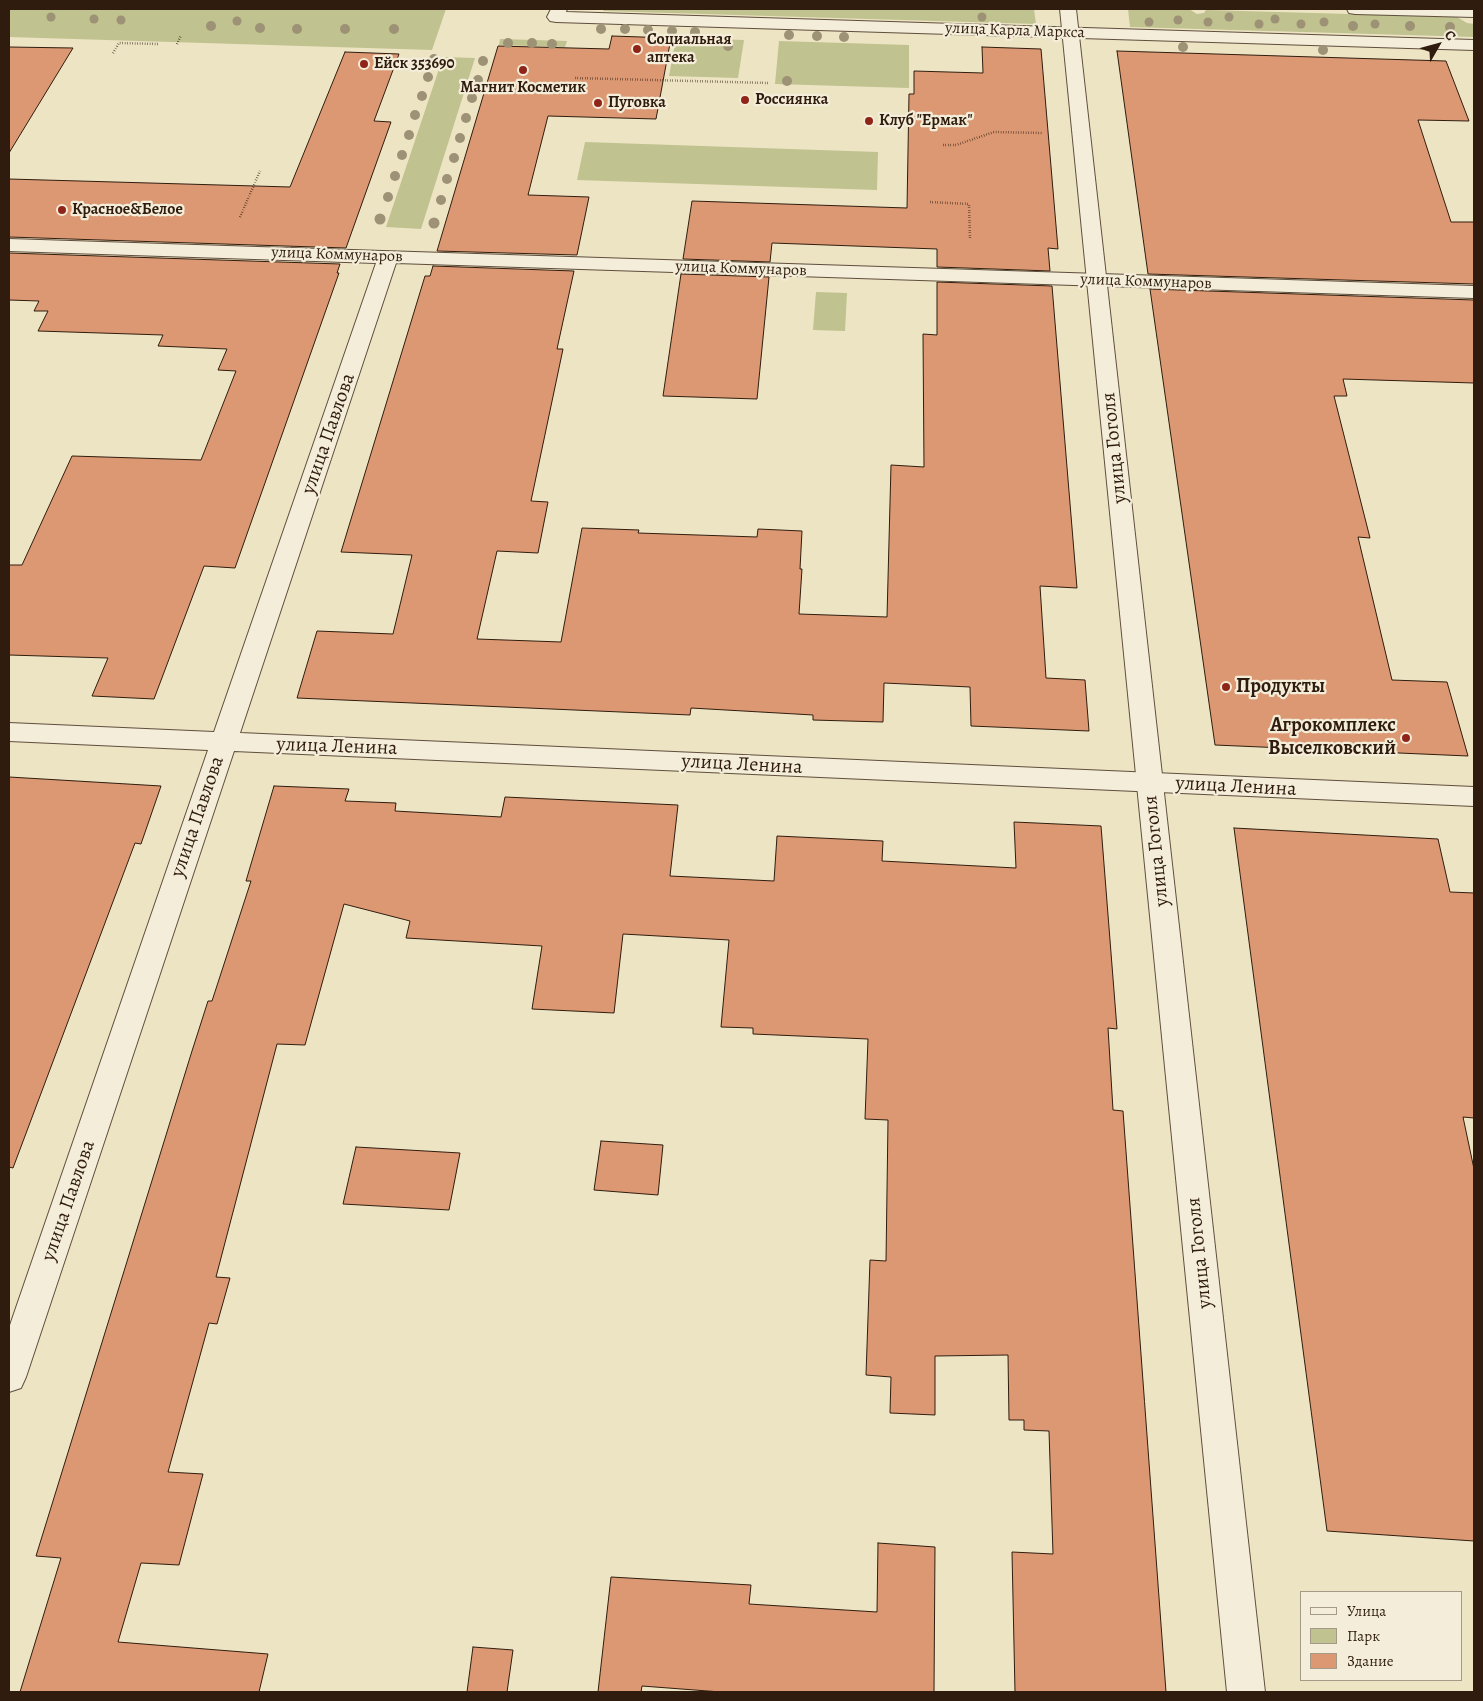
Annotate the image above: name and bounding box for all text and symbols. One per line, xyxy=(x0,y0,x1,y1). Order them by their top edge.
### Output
street label: улица Карла Маркса xyxy=(945,19,1085,43)
north arrow xyxy=(1413,20,1463,70)
text: С xyxy=(1440,26,1460,45)
place label: Социальная аптека xyxy=(647,30,731,68)
marker: Социальная аптека xyxy=(631,43,643,55)
place label: Ейск 353690 xyxy=(374,54,455,74)
marker: Ейск 353690 xyxy=(358,58,370,70)
marker: Магнит Косметик xyxy=(517,64,529,76)
place label: Магнит Косметик xyxy=(460,78,586,98)
place label: Россиянка xyxy=(755,90,828,110)
place label: Пуговка xyxy=(608,93,666,113)
marker: Россиянка xyxy=(739,94,751,106)
marker: Пуговка xyxy=(592,97,604,109)
place label: Клуб "Ермак" xyxy=(879,111,973,131)
marker: Клуб "Ермак" xyxy=(863,115,875,127)
place label: Красное&Белое xyxy=(72,200,183,220)
marker: Красное&Белое xyxy=(56,204,68,216)
street label: улица Коммунаров xyxy=(271,243,403,267)
street label: улица Коммунаров xyxy=(675,257,807,281)
street label: улица Коммунаров xyxy=(1080,270,1212,294)
street label: улица Павлова xyxy=(297,370,361,498)
street label: улица Гоголя xyxy=(1097,391,1133,505)
place label: Продукты xyxy=(1236,675,1325,699)
marker: Продукты xyxy=(1220,681,1232,693)
place label: Агрокомплекс Выселковский xyxy=(1268,714,1396,761)
marker: Агрокомплекс Выселковский xyxy=(1400,732,1412,744)
street label: улица Ленина xyxy=(276,733,398,761)
street label: улица Ленина xyxy=(681,750,803,780)
street label: улица Павлова xyxy=(166,753,230,881)
street label: улица Ленина xyxy=(1175,772,1297,802)
street label: улица Гоголя xyxy=(1139,794,1175,908)
street label: улица Павлова xyxy=(37,1137,101,1265)
street label: улица Гоголя xyxy=(1182,1196,1218,1310)
legend xyxy=(1300,1591,1463,1681)
text: Улица xyxy=(1347,1601,1386,1621)
text: Парк xyxy=(1347,1626,1380,1646)
text: Здание xyxy=(1347,1651,1394,1671)

